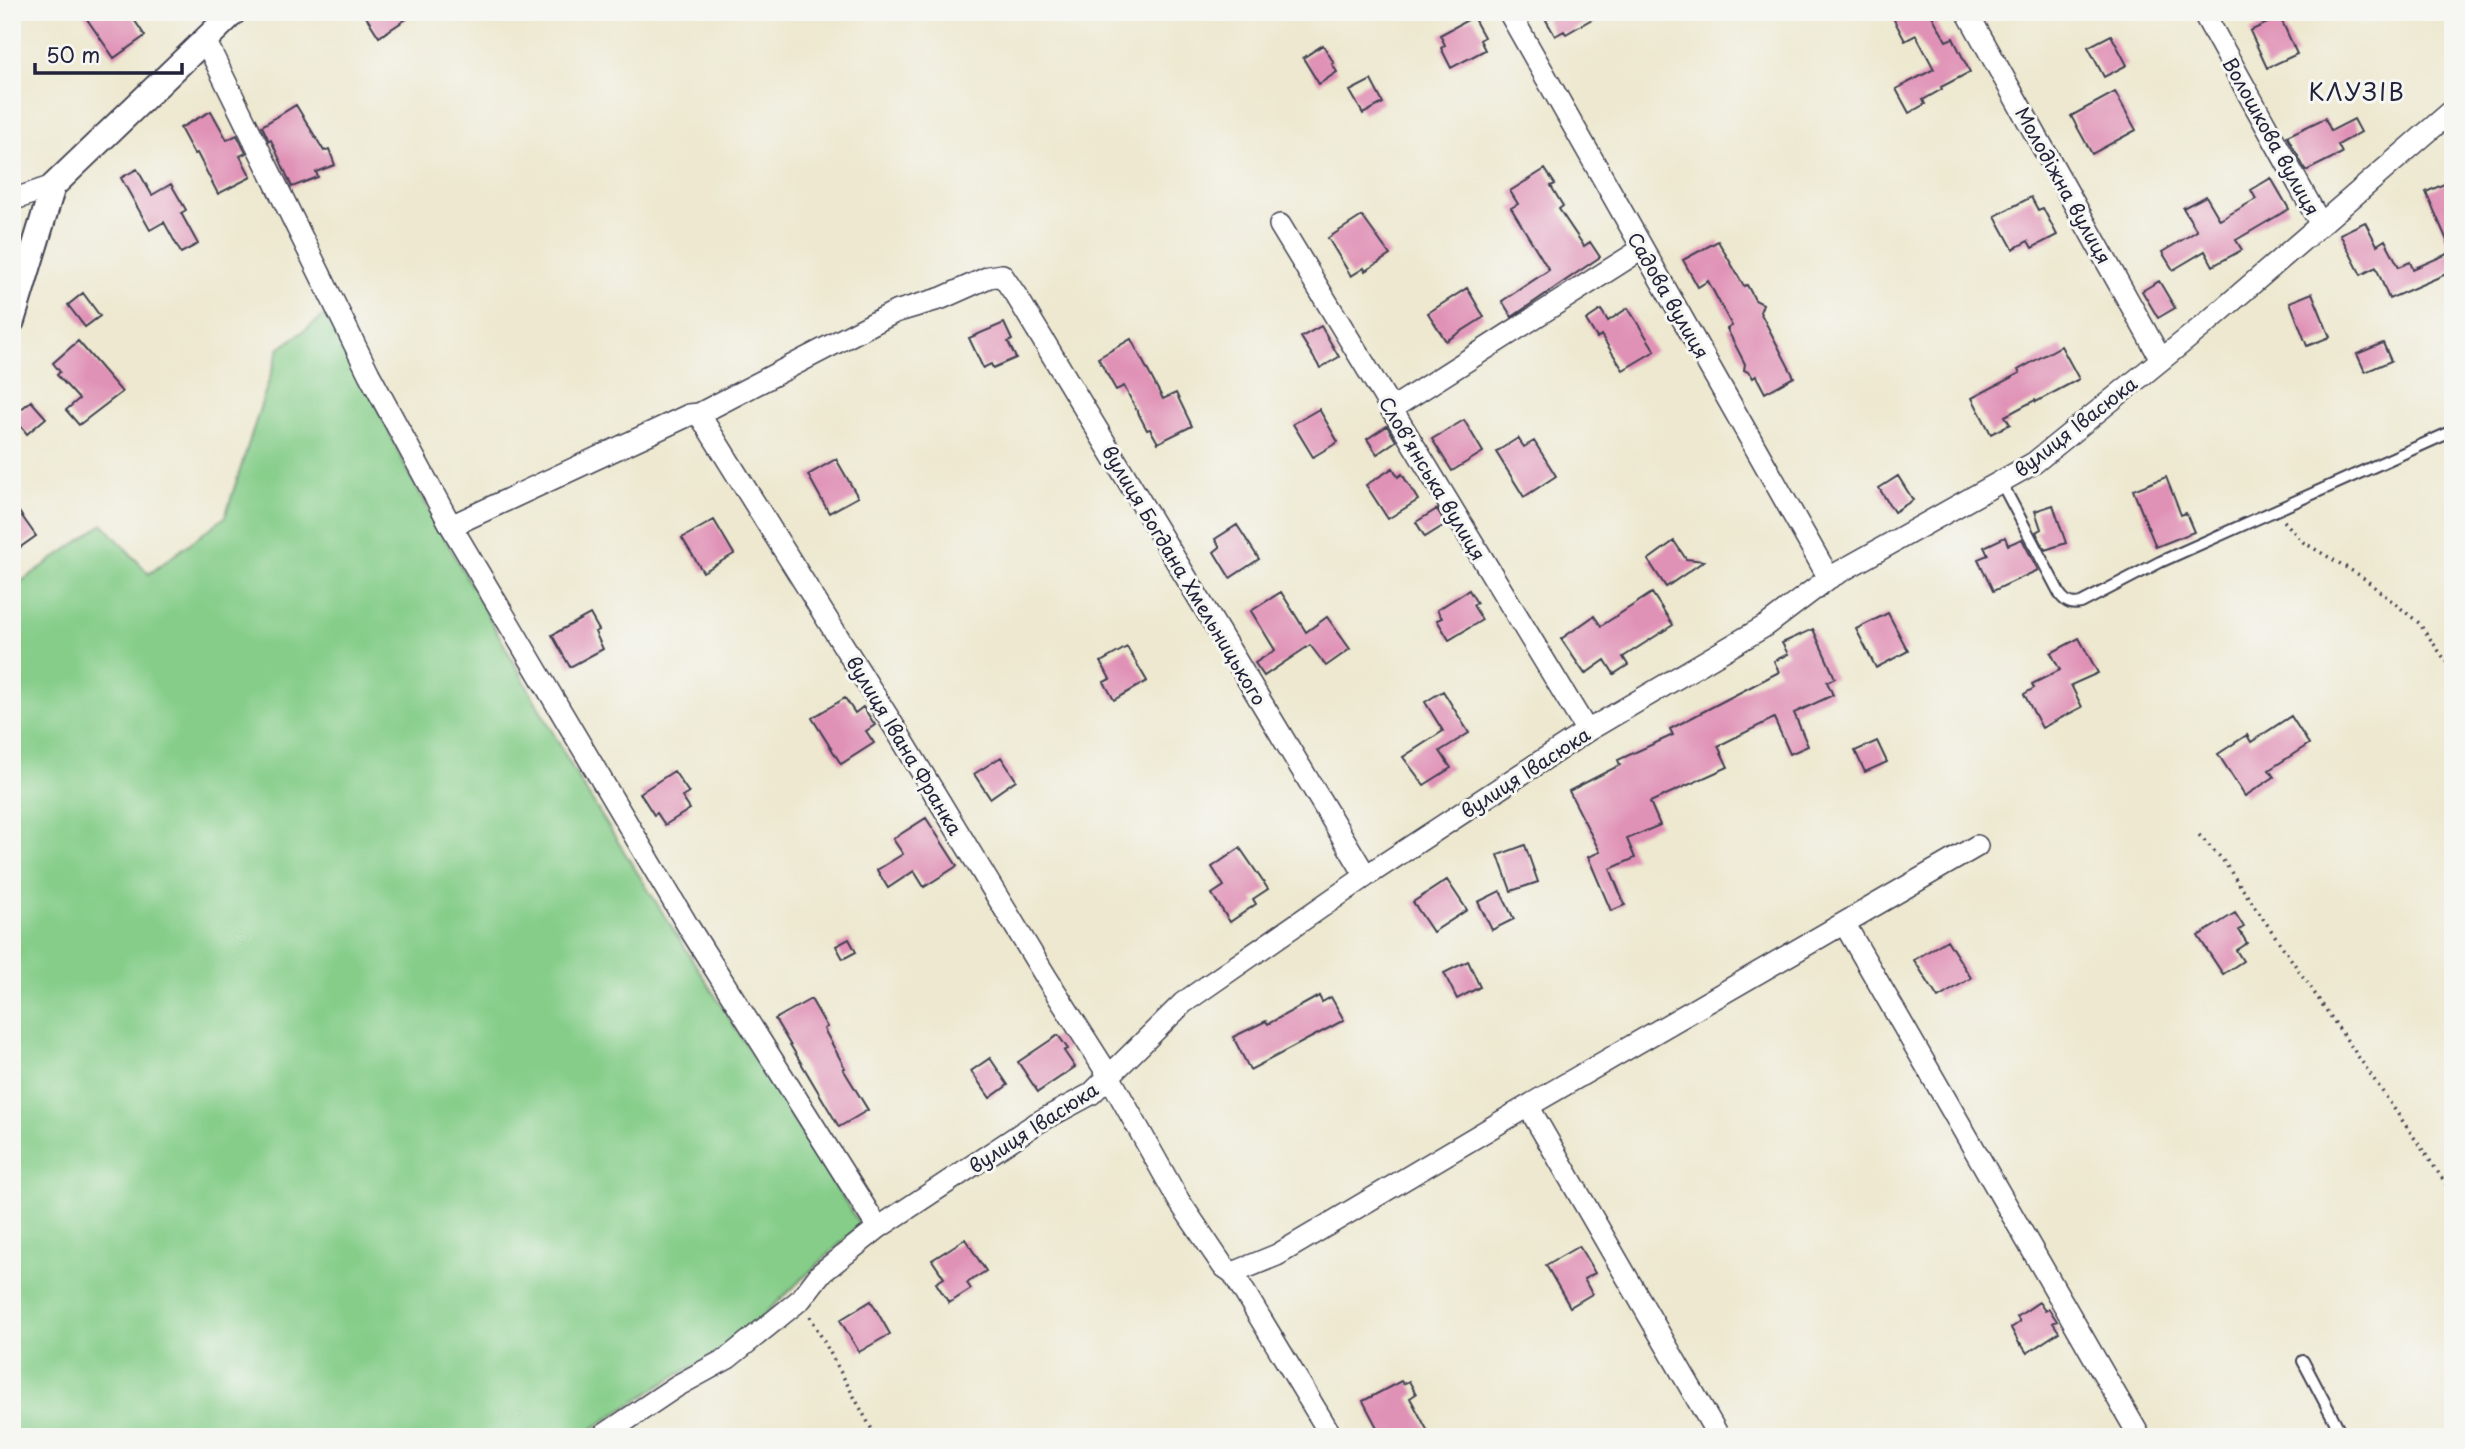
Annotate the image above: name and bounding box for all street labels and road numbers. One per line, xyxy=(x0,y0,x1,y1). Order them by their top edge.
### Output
street label: Волошкова вулиця xyxy=(2217,52,2327,220)
street label: Молодіжна вулиця xyxy=(2009,101,2119,269)
street label: Садова вулиця xyxy=(1621,227,1717,363)
street label: вулиця Івасюка xyxy=(2008,369,2143,483)
street label: Слов'янська вулиця xyxy=(1373,391,1493,565)
street label: вулиця Богдана Хмельницького xyxy=(1096,440,1274,710)
street label: вулиця Івана Франка xyxy=(840,650,970,840)
street label: вулиця Івасюка xyxy=(1455,720,1595,824)
street label: вулиця Івасюка xyxy=(963,1075,1103,1179)

